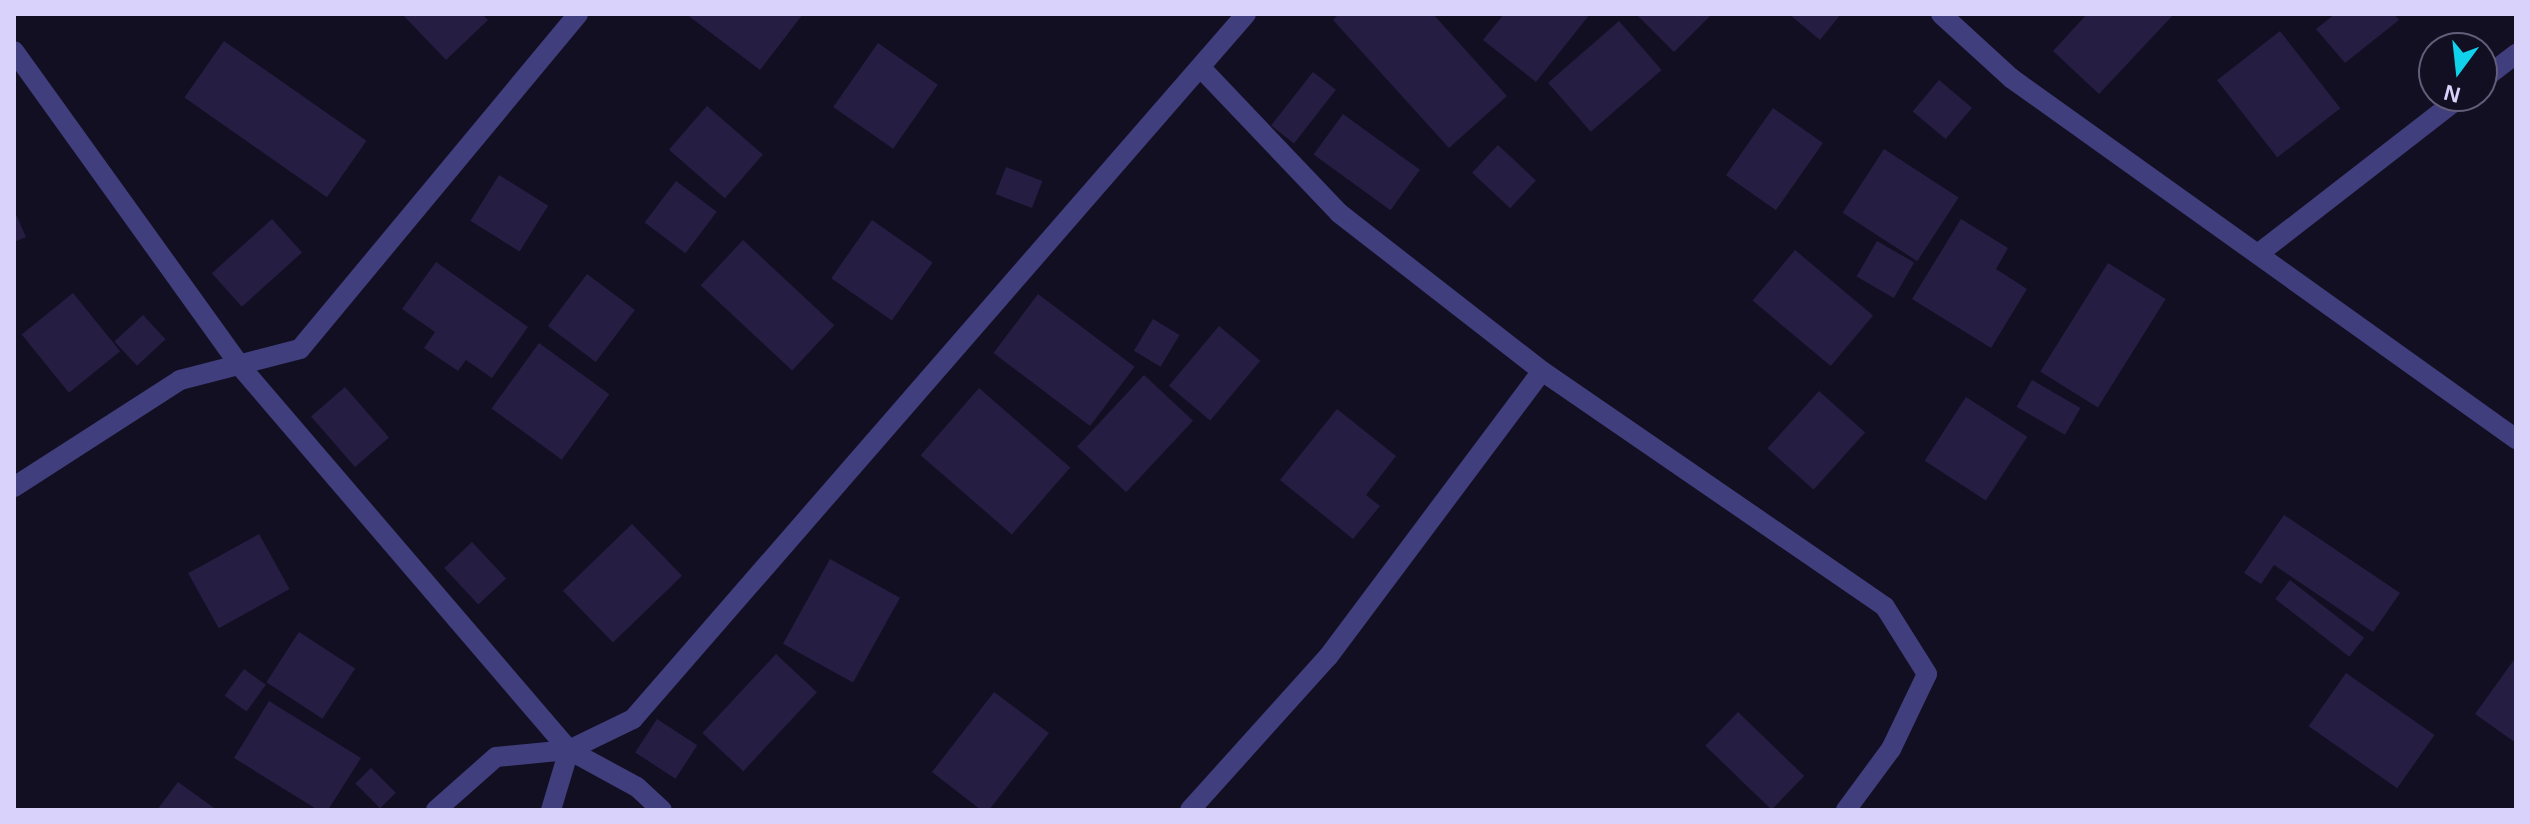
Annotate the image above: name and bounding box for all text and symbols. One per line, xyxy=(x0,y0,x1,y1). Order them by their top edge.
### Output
north arrow xyxy=(2418,32,2498,112)
text: N xyxy=(2441,80,2463,108)

